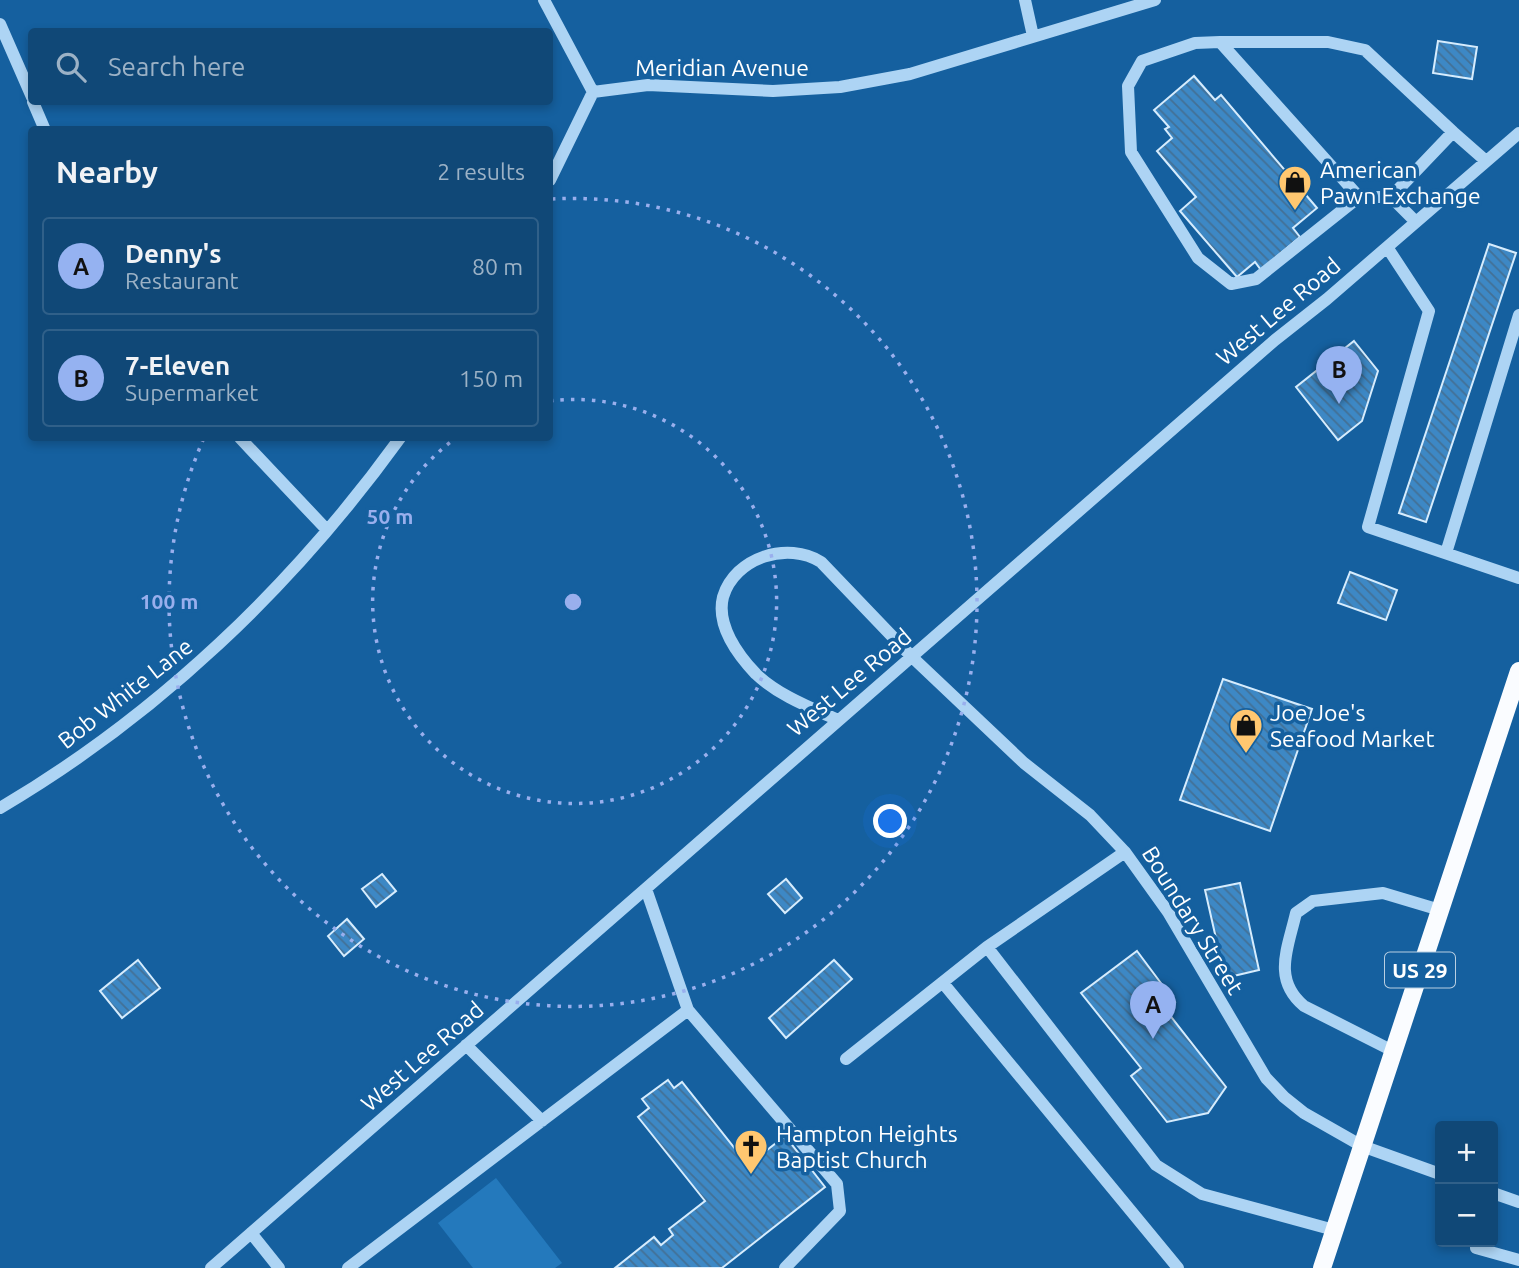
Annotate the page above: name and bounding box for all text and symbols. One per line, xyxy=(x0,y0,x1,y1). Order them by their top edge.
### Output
search box xyxy=(28,28,553,105)
icon: search xyxy=(52,48,90,86)
text: Search here xyxy=(108,52,245,81)
street label: Meridian Avenue xyxy=(635,55,809,80)
text: Nearby xyxy=(56,155,158,189)
place label: American Pawn Exchange xyxy=(1320,157,1481,208)
text: 2 results xyxy=(437,159,525,184)
shop icon: American Pawn Exchange xyxy=(1276,163,1314,212)
text: Denny's xyxy=(125,239,221,268)
street label: West Lee Road xyxy=(1211,252,1345,370)
text: A xyxy=(73,254,89,279)
text: 80 m xyxy=(472,254,523,279)
text: Restaurant xyxy=(125,268,239,293)
pin: B xyxy=(1316,346,1362,404)
text: 7-Eleven xyxy=(125,351,230,380)
text: B xyxy=(73,366,89,391)
text: 150 m xyxy=(459,366,523,391)
text: Supermarket xyxy=(125,380,258,405)
text: 50 m xyxy=(367,504,413,528)
text: 100 m xyxy=(140,589,198,613)
centre of rings xyxy=(561,590,585,614)
street label: West Lee Road xyxy=(782,623,916,741)
street label: Bob White Lane xyxy=(53,633,197,753)
place label: Joe Joe's Seafood Market xyxy=(1270,700,1434,751)
shop icon: Joe Joe's Seafood Market xyxy=(1227,706,1265,755)
your location xyxy=(873,804,907,838)
street label: Boundary Street xyxy=(1138,842,1248,998)
road number: US 29 xyxy=(1385,953,1455,988)
pin: A xyxy=(1130,981,1176,1039)
street label: West Lee Road xyxy=(356,996,488,1116)
place label: Hampton Heights Baptist Church xyxy=(776,1121,958,1172)
map controls xyxy=(1435,1121,1498,1247)
button: + xyxy=(1435,1121,1498,1184)
church icon: Hampton Heights Baptist Church xyxy=(732,1127,770,1176)
button: − xyxy=(1435,1184,1498,1247)

